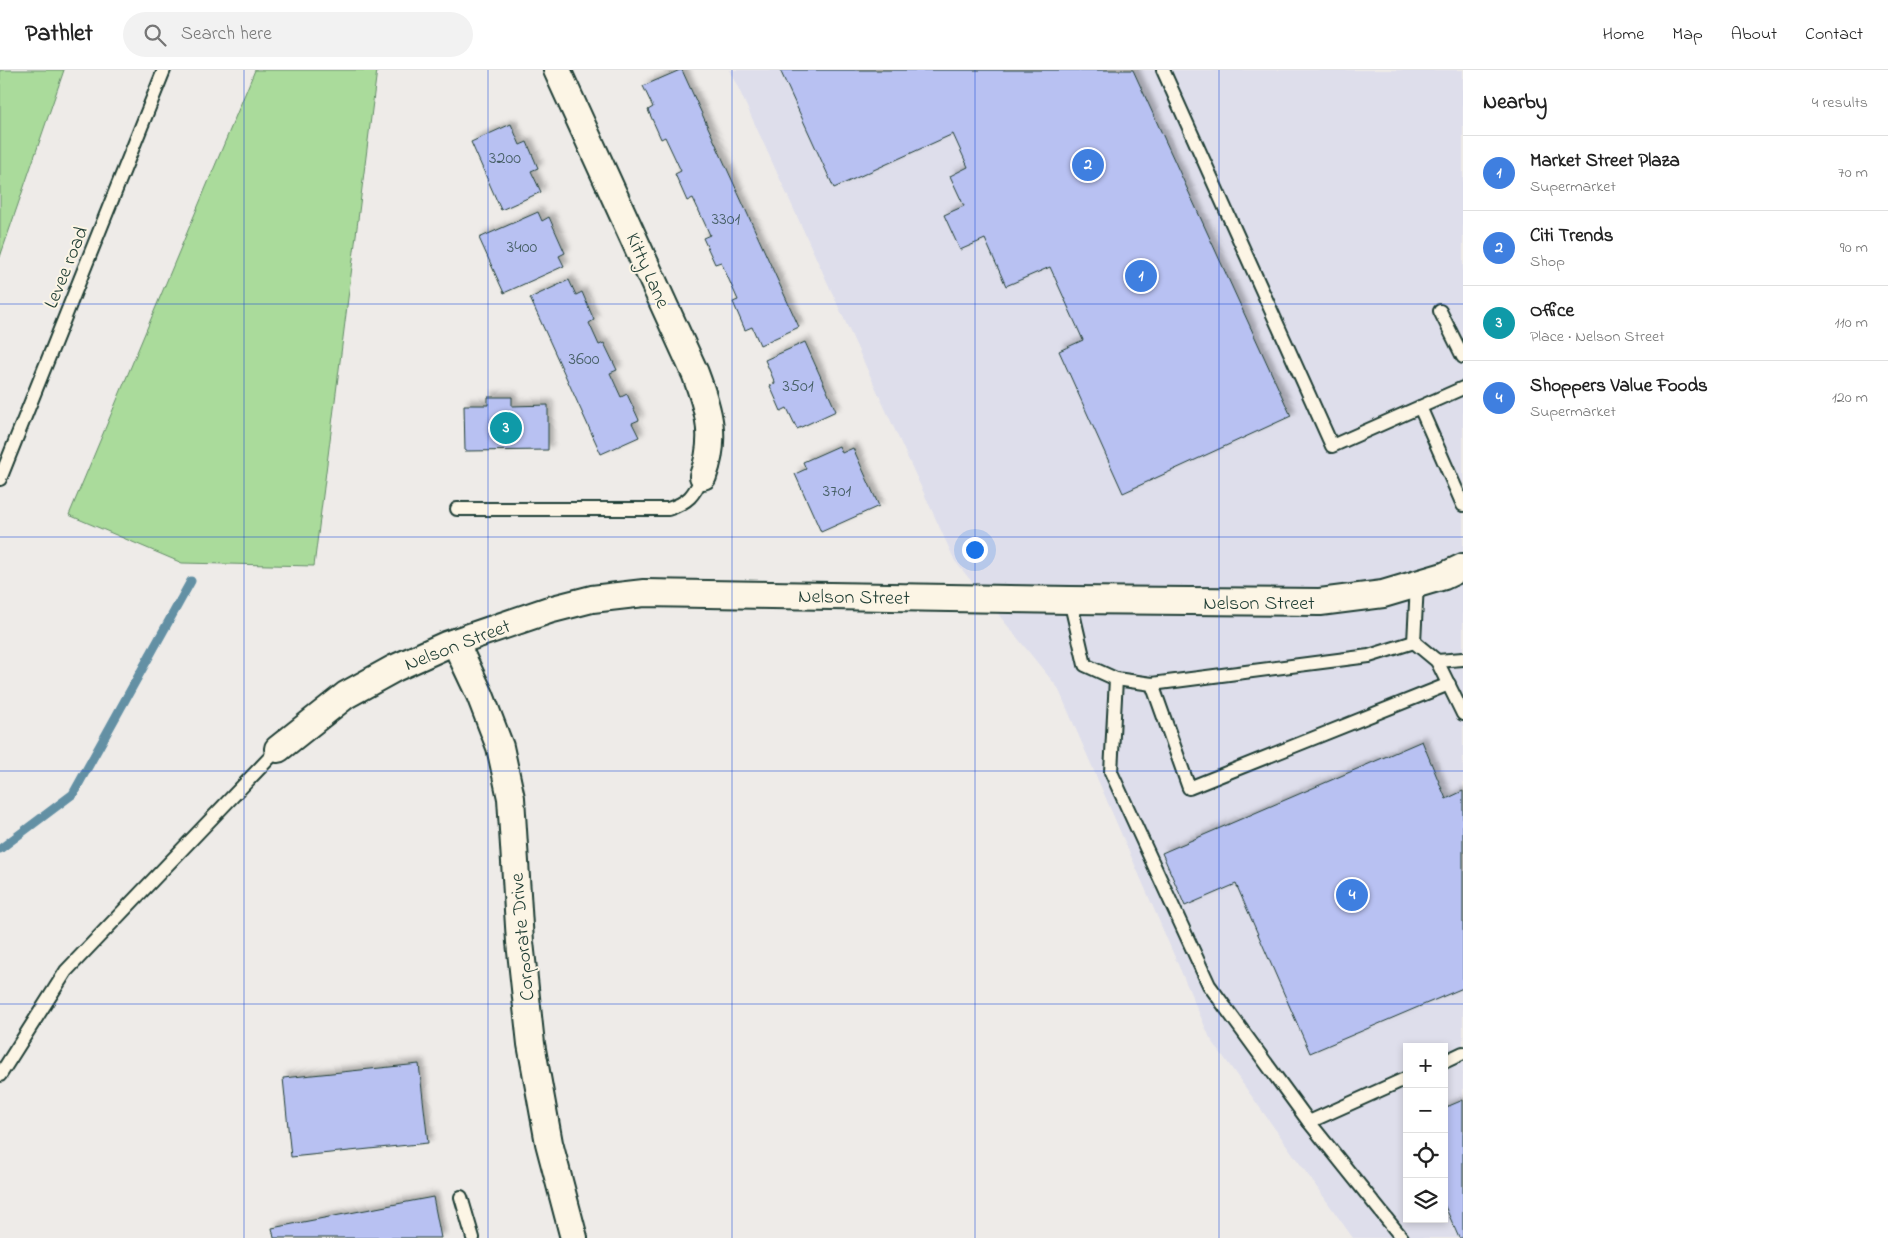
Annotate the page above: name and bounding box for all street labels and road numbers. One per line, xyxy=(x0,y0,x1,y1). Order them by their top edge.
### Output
street label: Levee road xyxy=(38,223,97,313)
street label: Kitty Lane xyxy=(617,229,676,313)
street label: Nelson Street xyxy=(798,583,910,614)
street label: Nelson Street xyxy=(1203,590,1315,619)
street label: Nelson Street xyxy=(401,613,515,680)
street label: Corporate Drive xyxy=(503,872,544,1002)

